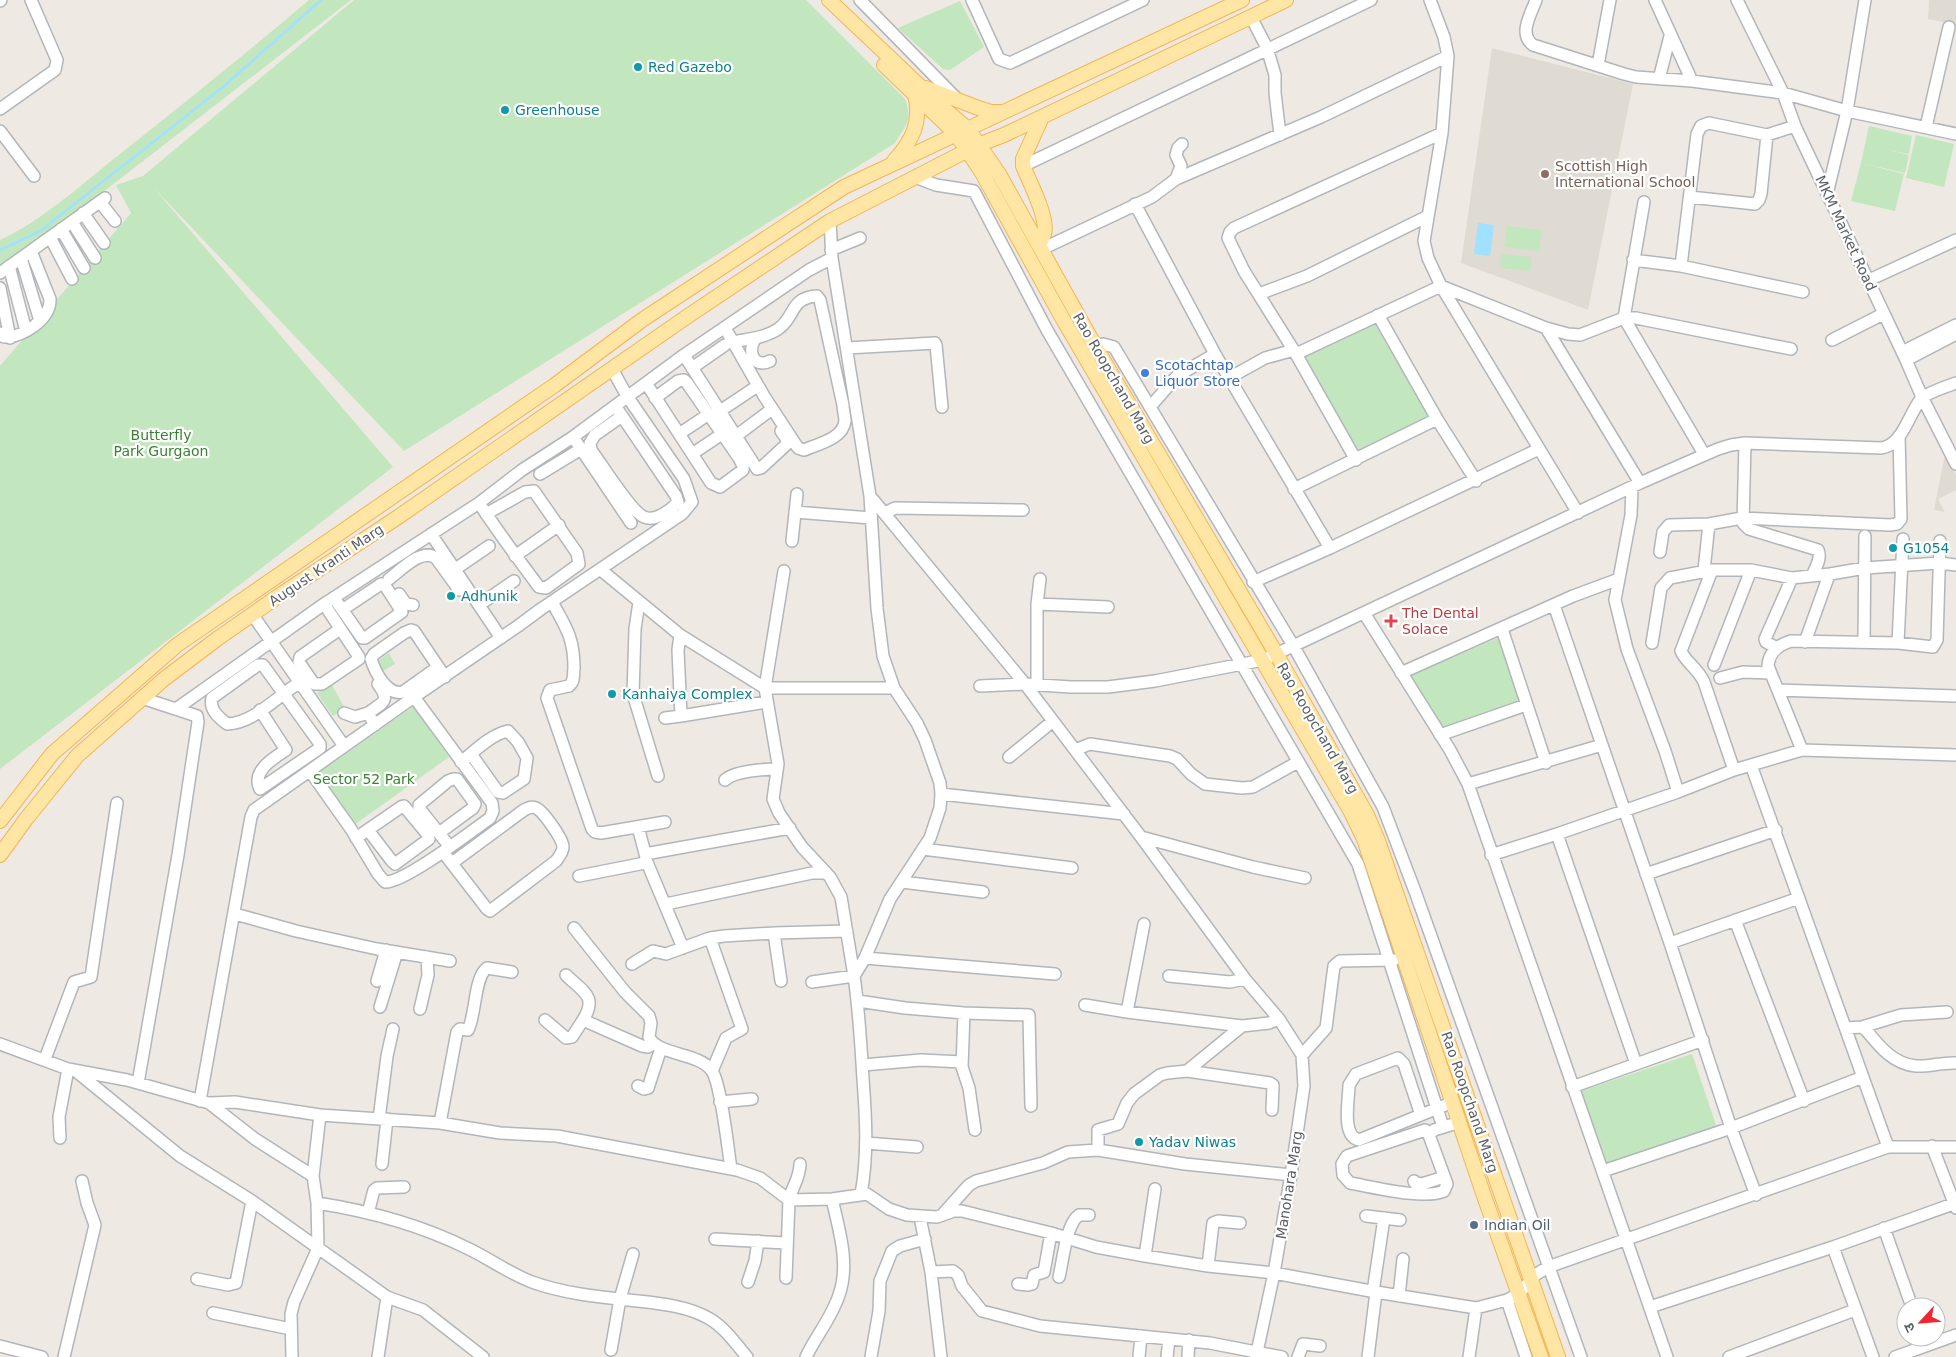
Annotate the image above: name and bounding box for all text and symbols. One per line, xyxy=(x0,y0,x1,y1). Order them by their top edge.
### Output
place label: Red Gazebo xyxy=(648,59,732,75)
marker: Red Gazebo xyxy=(632,61,644,73)
place label: Greenhouse xyxy=(515,102,600,118)
marker: Greenhouse xyxy=(499,104,511,116)
place label: Scottish High International School xyxy=(1555,158,1695,190)
marker: Scottish High International School xyxy=(1539,168,1551,180)
street label: MKM Market Road xyxy=(1812,173,1880,293)
street label: Rao Roopchand Marg xyxy=(1070,310,1158,446)
place label: Scotachtap Liquor Store xyxy=(1155,357,1240,389)
marker: Scotachtap Liquor Store xyxy=(1139,367,1151,379)
park label: Butterfly Park Gurgaon xyxy=(114,427,208,459)
street label: August Kranti Marg xyxy=(266,521,386,609)
place label: G1054 xyxy=(1903,540,1950,556)
marker: G1054 xyxy=(1887,542,1899,554)
place label: Adhunik xyxy=(461,588,519,604)
marker: Adhunik xyxy=(445,590,457,602)
place label: The Dental Solace xyxy=(1401,605,1479,637)
marker: The Dental Solace xyxy=(1384,614,1398,628)
street label: Rao Roopchand Marg xyxy=(1274,660,1362,796)
place label: Kanhaiya Complex xyxy=(622,686,752,702)
marker: Kanhaiya Complex xyxy=(606,688,618,700)
park label: Sector 52 Park xyxy=(313,771,416,787)
street label: Rao Roopchand Marg xyxy=(1438,1029,1502,1175)
street label: Manohara Marg xyxy=(1273,1130,1305,1240)
place label: Yadav Niwas xyxy=(1148,1134,1236,1150)
marker: Yadav Niwas xyxy=(1133,1136,1145,1148)
place label: Indian Oil xyxy=(1484,1217,1550,1233)
marker: Indian Oil xyxy=(1468,1219,1480,1231)
north arrow xyxy=(1896,1297,1946,1347)
text: उ xyxy=(1900,1320,1918,1335)

